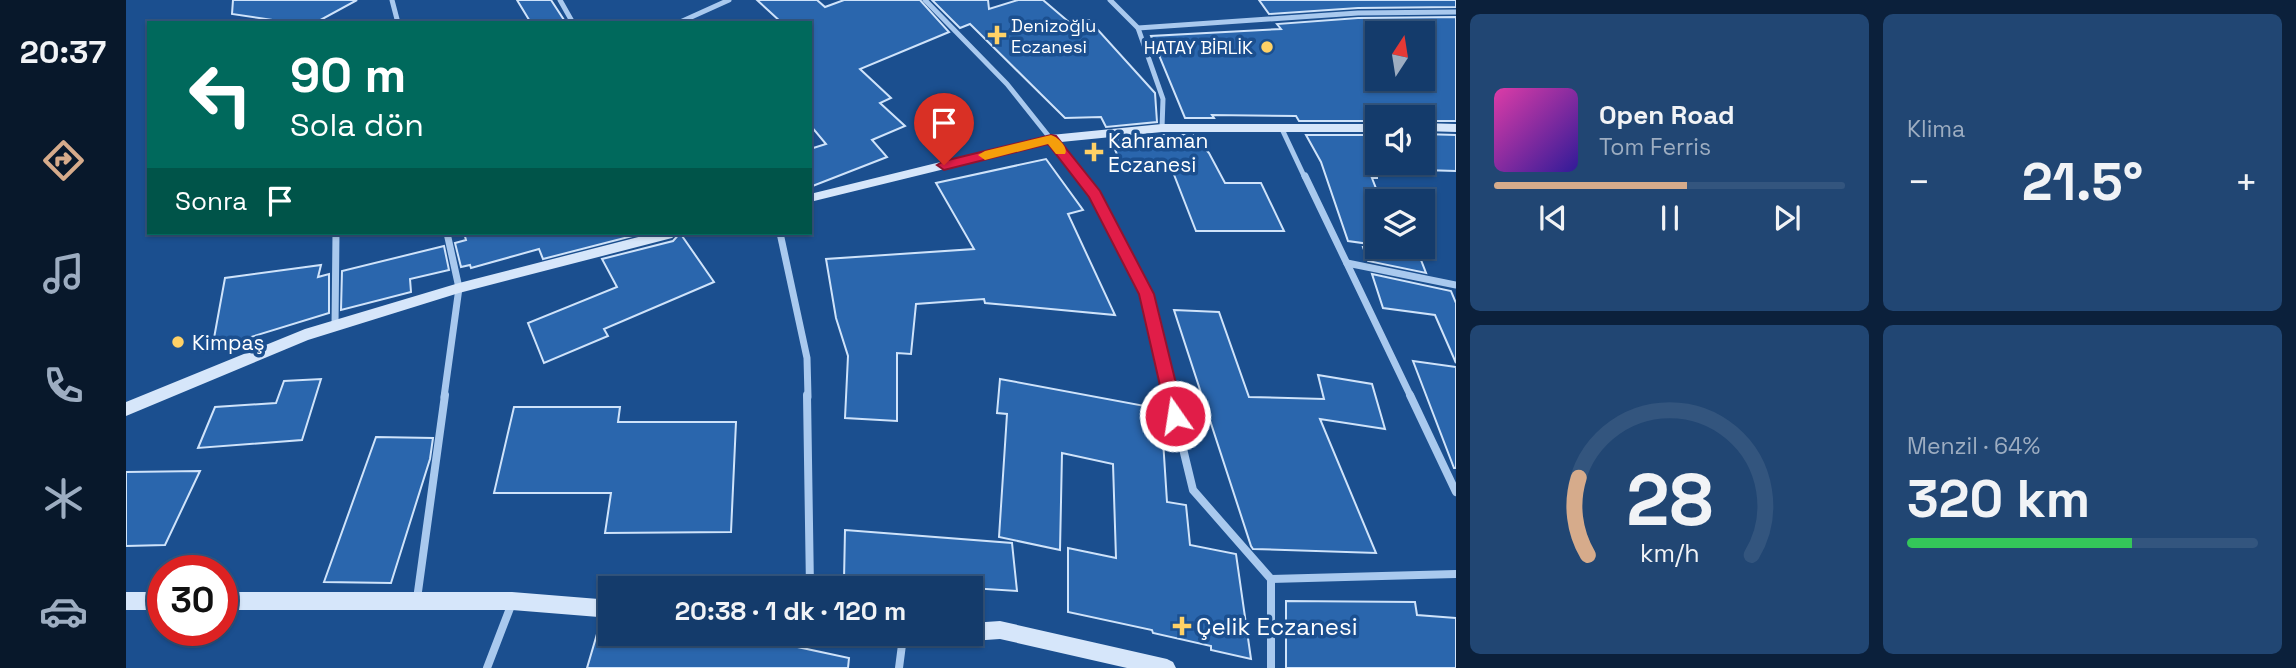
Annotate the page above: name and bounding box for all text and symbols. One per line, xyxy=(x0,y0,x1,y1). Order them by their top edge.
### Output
place label: Denizoğlu Eczanesi xyxy=(1011,14,1096,58)
north arrow xyxy=(1365,21,1435,91)
map controls xyxy=(1365,21,1435,259)
marker: Denizoğlu Eczanesi xyxy=(989,27,1005,43)
text: 20:37 xyxy=(20,32,106,72)
place label: HATAY BİRLİK xyxy=(1144,36,1253,59)
marker: HATAY BİRLİK xyxy=(1259,39,1275,55)
text: 90 m xyxy=(290,44,406,106)
icon: left xyxy=(175,49,266,140)
pin xyxy=(914,93,974,165)
text: Open Road xyxy=(1599,98,1735,132)
icon: arrive xyxy=(925,104,963,142)
text: Sola dön xyxy=(290,105,424,145)
button: sound xyxy=(1365,105,1435,175)
text: Klima xyxy=(1907,114,1965,144)
place label: Kahraman Eczanesi xyxy=(1108,127,1208,178)
text: Tom Ferris xyxy=(1599,132,1711,162)
icon: directions xyxy=(39,136,88,185)
marker: Kahraman Eczanesi xyxy=(1086,144,1102,160)
text: 21.5° xyxy=(2022,149,2143,215)
text: − xyxy=(1907,158,1931,206)
text: + xyxy=(2234,158,2258,206)
icon: arrive xyxy=(261,182,299,220)
text: Sonra xyxy=(175,184,247,218)
button: layers xyxy=(1365,189,1435,259)
icon: previous xyxy=(1534,199,1572,237)
icon: pause xyxy=(1651,199,1689,237)
icon: next xyxy=(1768,199,1806,237)
icon: music xyxy=(39,249,88,298)
place label: Kimpaş xyxy=(192,329,265,356)
marker: Kimpaş xyxy=(170,334,186,350)
icon: phone xyxy=(39,361,88,410)
position arrow xyxy=(1138,379,1212,453)
text: Menzil · 64% xyxy=(1907,431,2040,461)
text: 28 xyxy=(1626,454,1713,547)
text: 320 km xyxy=(1907,466,2090,532)
icon: climate xyxy=(39,474,88,523)
text: km/h xyxy=(1640,537,1699,569)
speed limit sign: 30 xyxy=(147,555,238,646)
icon: car xyxy=(39,587,88,636)
text: 20:38 · 1 dk · 120 m xyxy=(675,594,906,628)
place label: Çelik Eczanesi xyxy=(1196,611,1358,642)
marker: Çelik Eczanesi xyxy=(1174,618,1190,634)

